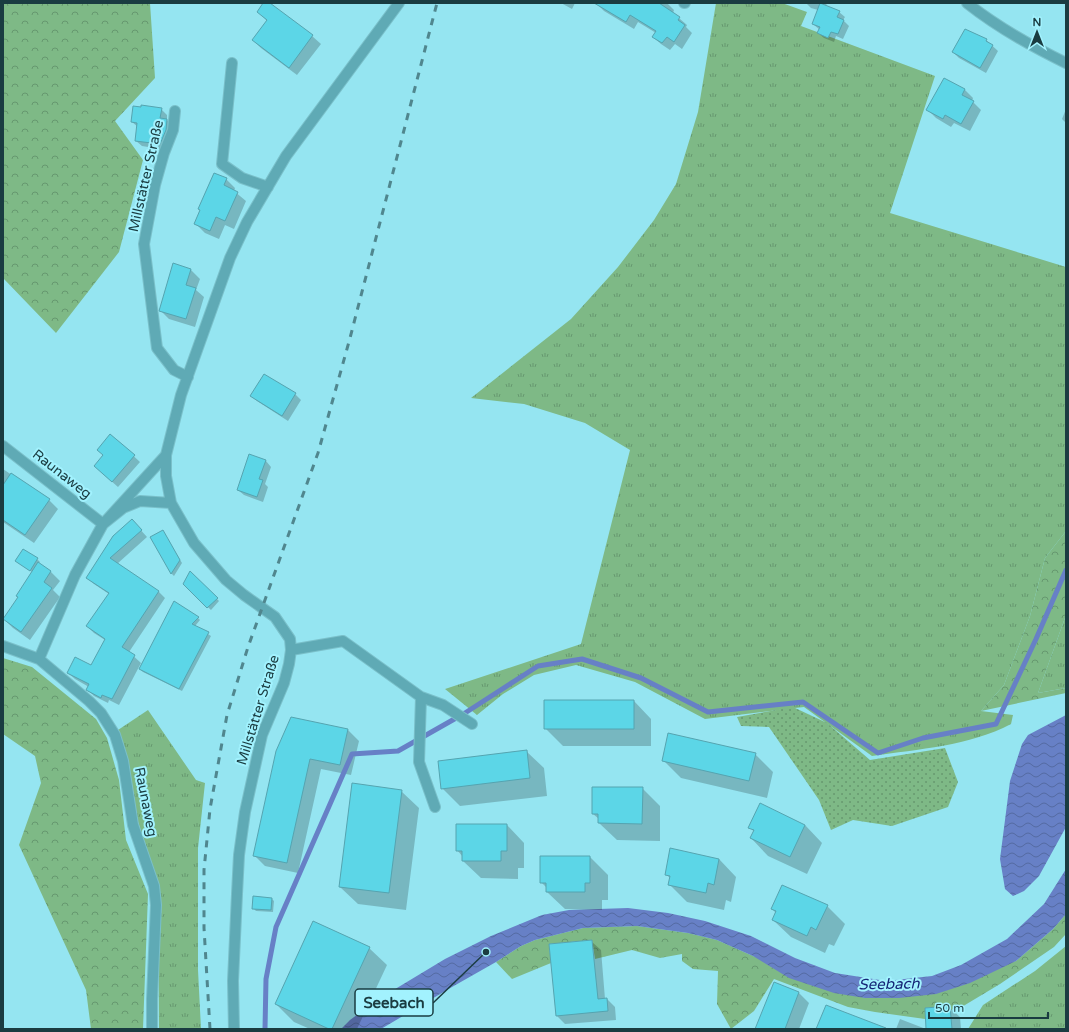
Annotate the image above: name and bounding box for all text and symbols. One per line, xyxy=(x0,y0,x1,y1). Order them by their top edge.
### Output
north arrow xyxy=(1017,12,1057,52)
text: N xyxy=(1033,16,1041,29)
street label: Millstätter Straße xyxy=(125,118,167,234)
street label: Raunaweg xyxy=(29,446,95,502)
street label: Millstätter Straße xyxy=(233,653,283,767)
street label: Raunaweg xyxy=(131,766,161,838)
water label: Seebach xyxy=(858,974,921,994)
callout: Seebach xyxy=(355,989,433,1016)
text: Seebach xyxy=(363,994,425,1012)
scale bar xyxy=(929,994,1048,1020)
text: 50 m xyxy=(935,1001,964,1015)

